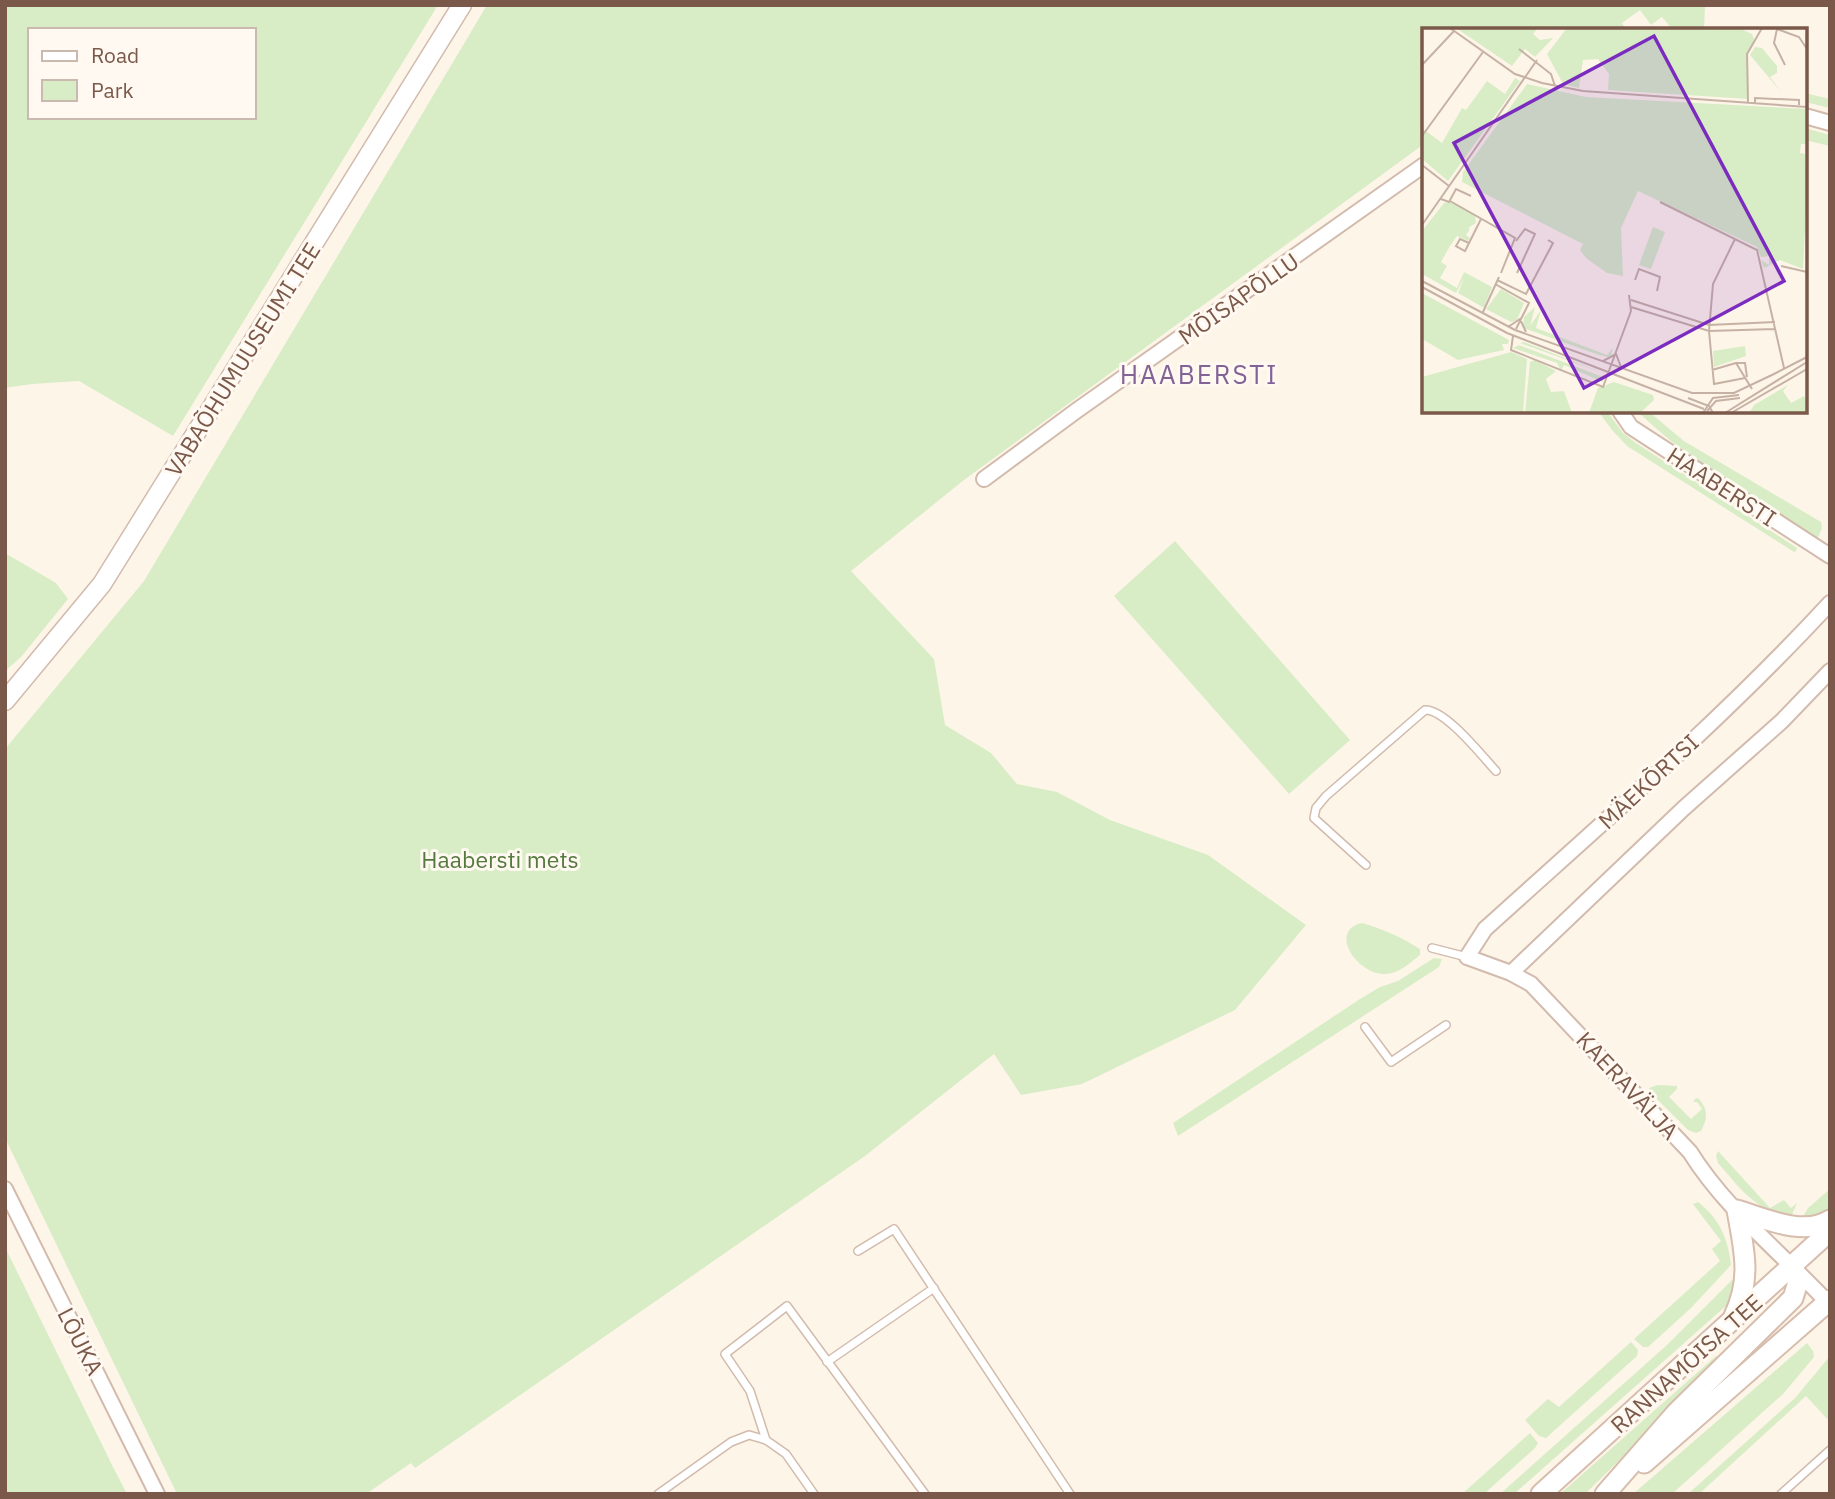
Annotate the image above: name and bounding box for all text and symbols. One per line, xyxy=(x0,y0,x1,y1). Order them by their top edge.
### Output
legend xyxy=(28,28,256,119)
inset map xyxy=(1422,28,1807,413)
text: Road xyxy=(91,41,139,69)
text: Park xyxy=(91,76,134,104)
street label: VABAÕHUMUUSEUMI TEE xyxy=(158,236,326,482)
street label: MÕISAPÕLLU xyxy=(1172,245,1304,351)
district label: HAABERSTI xyxy=(1120,357,1278,391)
street label: HAABERSTI xyxy=(1662,440,1782,532)
street label: MÄEKÕRTSI xyxy=(1591,727,1705,835)
park label: Haabersti mets xyxy=(421,844,579,874)
street label: KAERAVÄLJA xyxy=(1570,1025,1686,1145)
street label: RANNAMÕISA TEE xyxy=(1604,1287,1768,1439)
street label: LÕUKA xyxy=(51,1302,111,1380)

